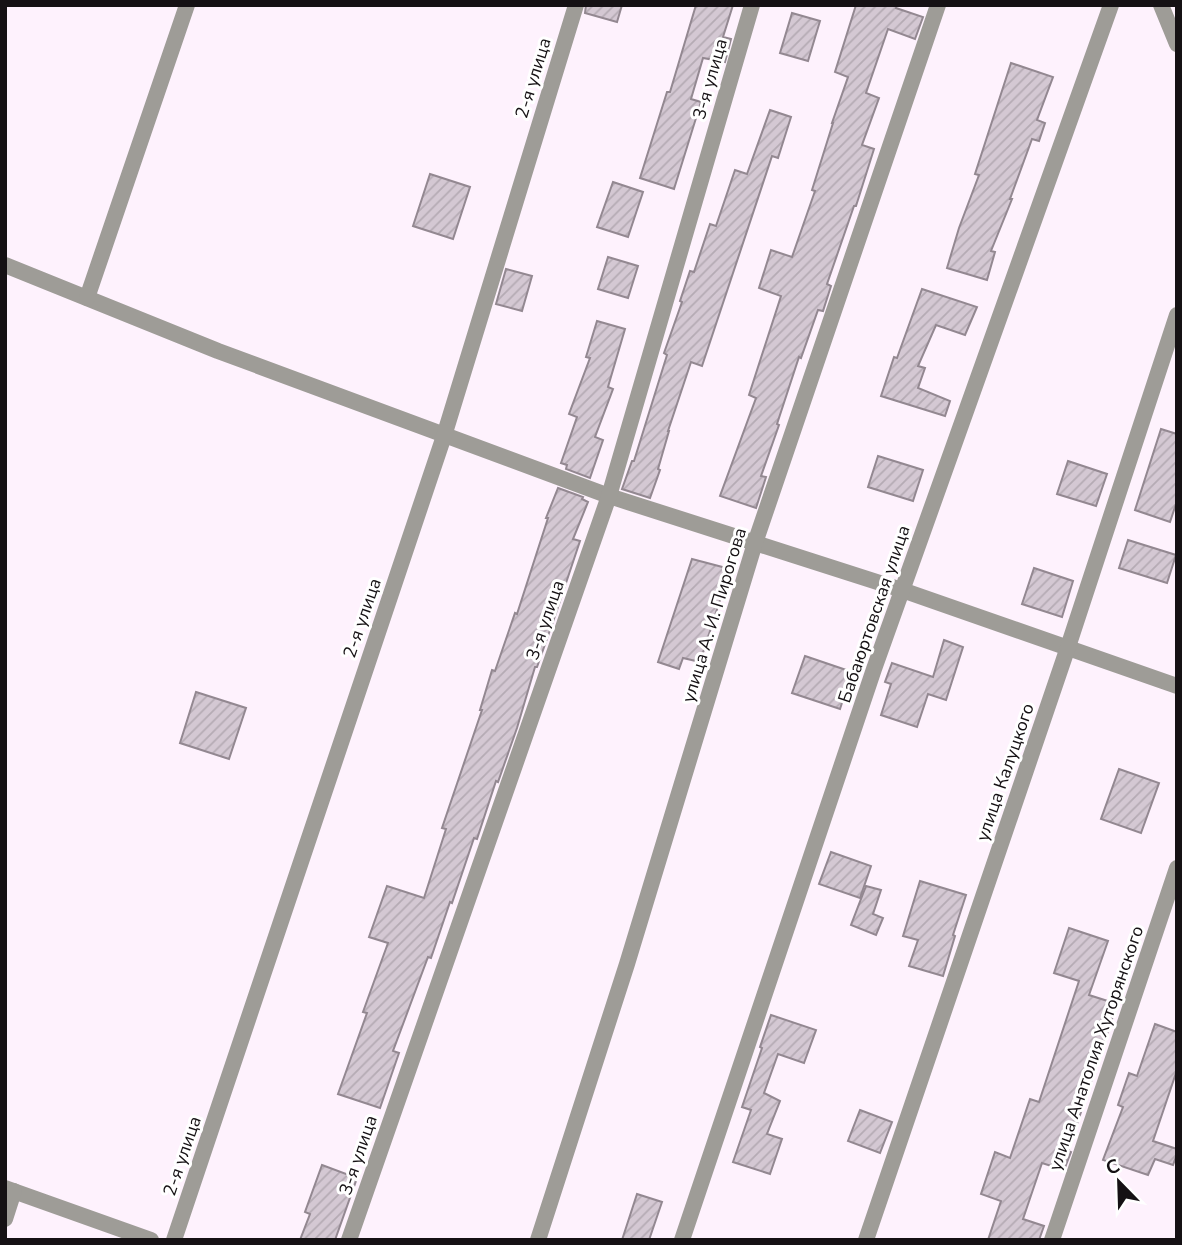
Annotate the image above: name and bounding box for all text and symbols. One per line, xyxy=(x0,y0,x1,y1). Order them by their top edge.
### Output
street label: 2-я улица xyxy=(509,35,557,121)
street label: 3-я улица xyxy=(687,36,733,122)
street label: Бабаюртовская улица xyxy=(832,522,916,706)
street label: улица А. И. Пирогова xyxy=(676,525,752,705)
street label: 2-я улица xyxy=(337,575,387,661)
street label: 3-я улица xyxy=(520,577,570,663)
street label: улица Калуцкого xyxy=(970,700,1040,844)
street label: улица Анатолия Хуторянского xyxy=(1043,922,1149,1174)
street label: 3-я улица xyxy=(333,1112,383,1198)
street label: 2-я улица xyxy=(157,1113,207,1199)
north arrow xyxy=(1084,1147,1154,1217)
text: С xyxy=(1102,1153,1124,1182)

